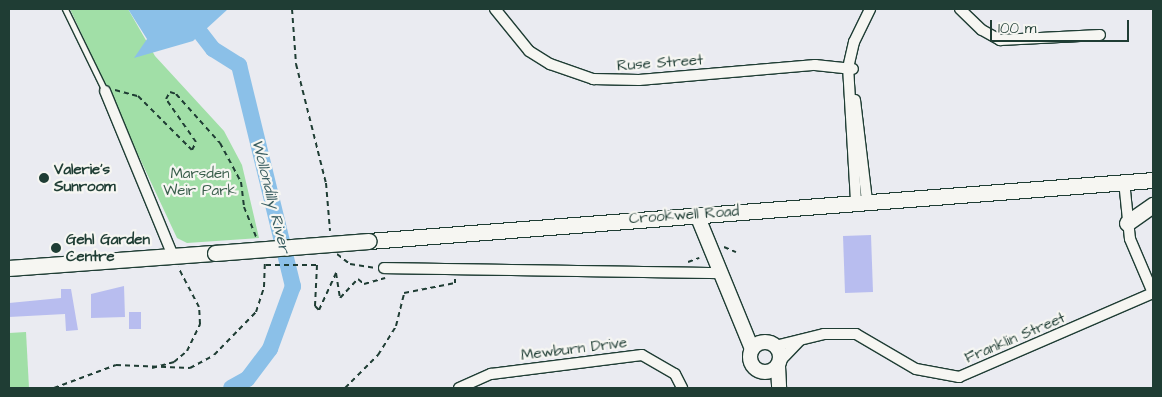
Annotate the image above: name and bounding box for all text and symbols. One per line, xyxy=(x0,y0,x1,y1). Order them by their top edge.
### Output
scale bar xyxy=(992,10,1131,42)
text: 100 m xyxy=(998,18,1037,39)
street label: Ruse Street xyxy=(616,51,704,75)
water label: Wollondilly River xyxy=(248,137,294,255)
place label: Valerie's Sunroom xyxy=(54,160,116,195)
park label: Marsden Weir Park xyxy=(163,164,237,199)
marker: Valerie's Sunroom xyxy=(38,172,50,184)
street label: Crookwell Road xyxy=(628,202,740,228)
place label: Gehl Garden Centre xyxy=(66,230,150,265)
marker: Gehl Garden Centre xyxy=(50,242,62,254)
street label: Franklin Street xyxy=(962,309,1068,367)
street label: Mewburn Drive xyxy=(520,334,628,364)

